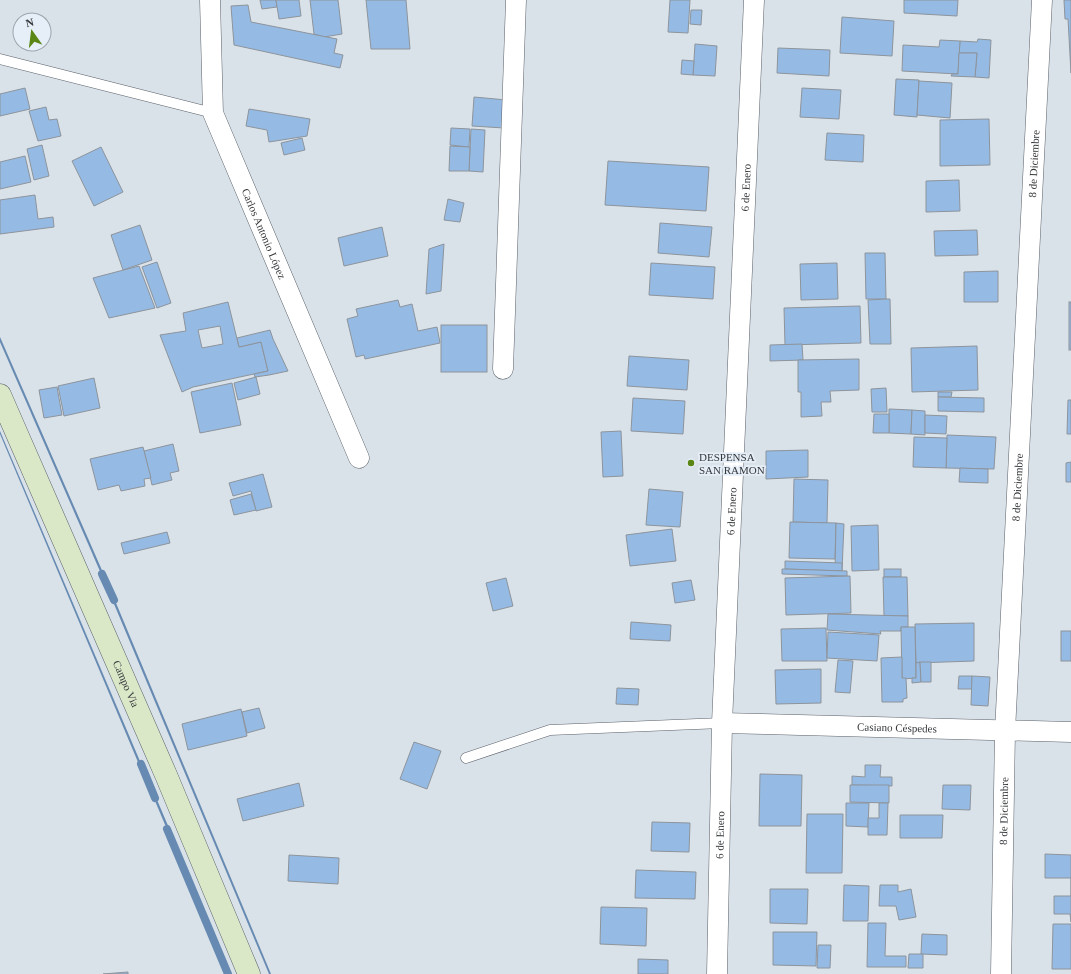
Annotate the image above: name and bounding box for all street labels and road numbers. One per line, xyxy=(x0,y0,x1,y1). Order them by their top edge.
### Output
street label: 8 de Diciembre xyxy=(1026,129,1041,198)
street label: 6 de Enero xyxy=(739,163,753,212)
street label: Carlos Antonio López xyxy=(240,186,289,281)
street label: 8 de Diciembre xyxy=(1010,453,1025,522)
street label: 6 de Enero xyxy=(724,487,738,535)
street label: Campo Via xyxy=(111,659,142,709)
street label: Casiano Céspedes xyxy=(857,720,937,735)
street label: 8 de Diciembre xyxy=(997,777,1010,845)
street label: 6 de Enero xyxy=(713,811,726,859)

